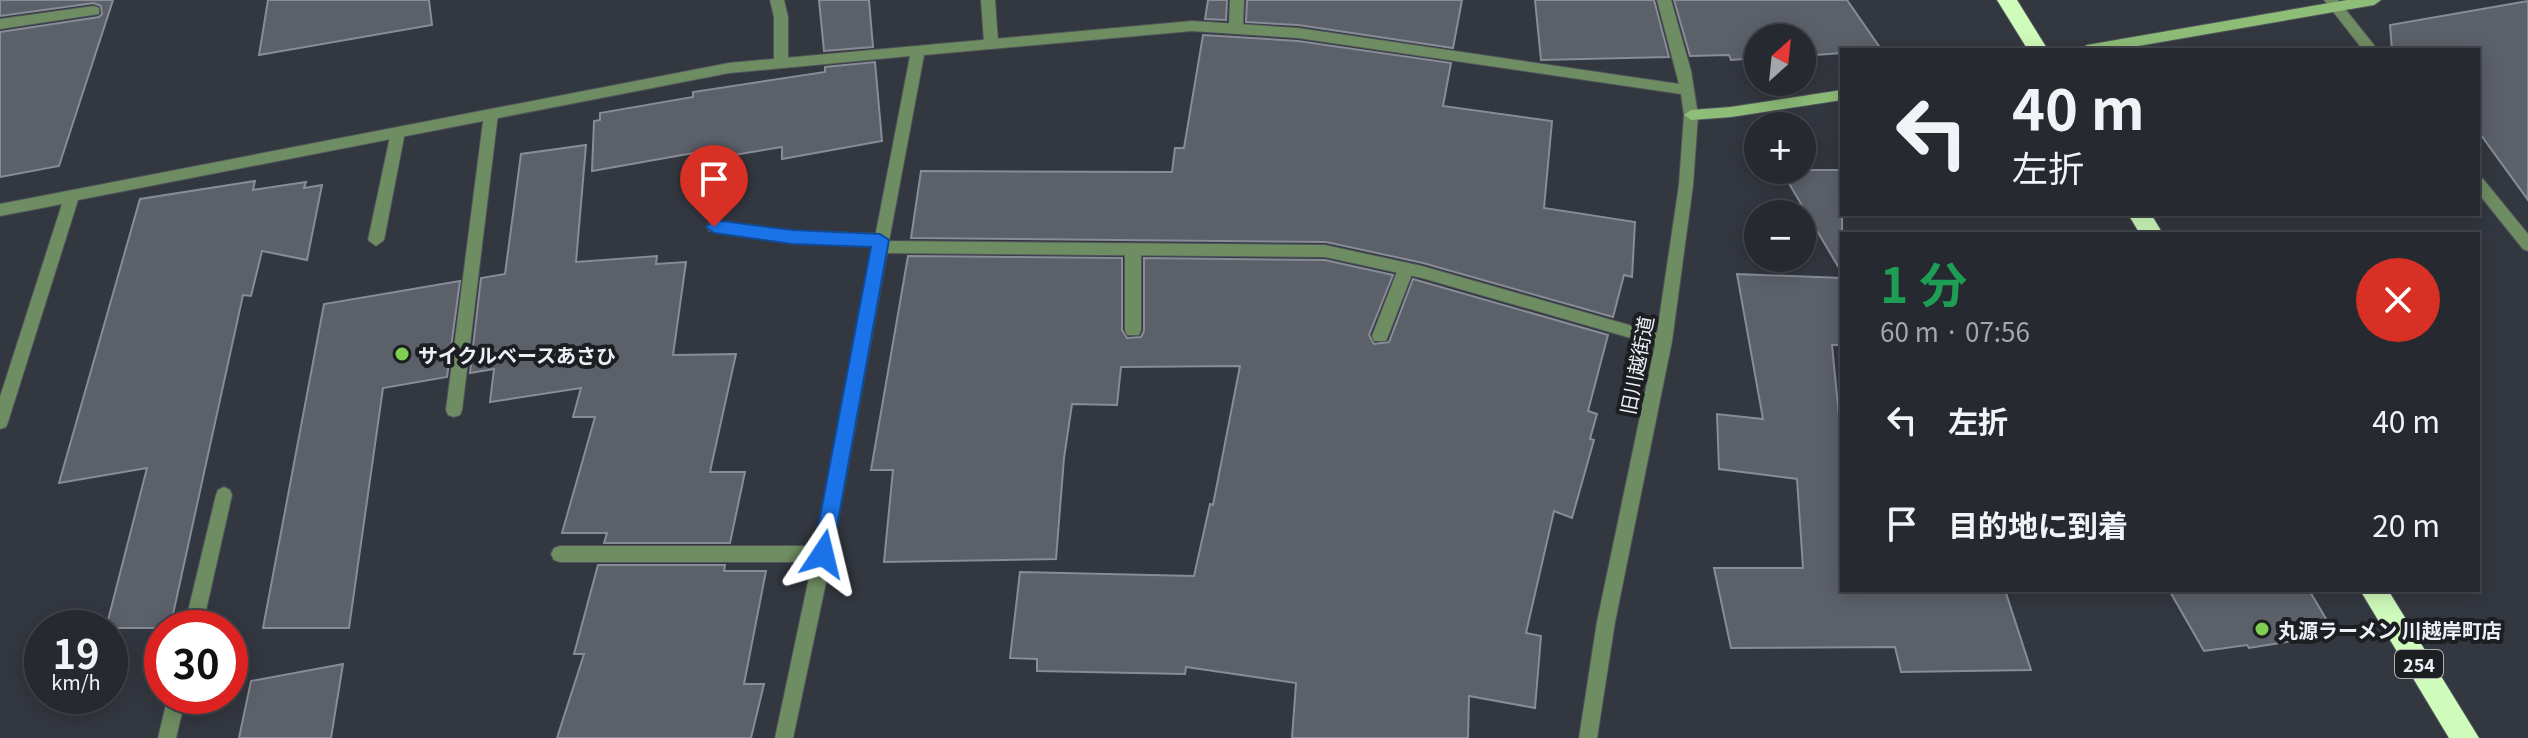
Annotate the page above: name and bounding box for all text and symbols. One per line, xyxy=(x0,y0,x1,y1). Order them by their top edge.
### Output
north arrow xyxy=(1744,24,1816,96)
map controls xyxy=(1744,24,1816,272)
text: 40 m xyxy=(2012,65,2145,146)
icon: left xyxy=(1880,80,1984,184)
button: + xyxy=(1744,112,1816,184)
text: 左折 xyxy=(2012,140,2084,192)
pin xyxy=(680,145,748,227)
icon: arrive xyxy=(692,157,736,201)
button: − xyxy=(1744,200,1816,272)
text: 1 分 xyxy=(1880,247,1967,317)
button: close xyxy=(2356,258,2440,342)
text: 60 m · 07:56 xyxy=(1880,312,2030,349)
street label: 旧川越街道 xyxy=(1612,313,1660,417)
place label: サイクルベースあさひ xyxy=(418,340,616,369)
marker: サイクルベースあさひ xyxy=(393,345,411,363)
icon: left xyxy=(1880,398,1924,442)
text: 左折 xyxy=(1948,398,2008,442)
text: 40 m xyxy=(2372,398,2440,442)
icon: arrive xyxy=(1880,502,1924,546)
text: 目的地に到着 xyxy=(1948,502,2128,546)
text: 20 m xyxy=(2372,502,2440,546)
position arrow xyxy=(781,512,865,596)
speed limit sign: 30 xyxy=(144,610,248,714)
place label: 丸源ラーメン 川越岸町店 xyxy=(2278,615,2502,644)
marker: 丸源ラーメン 川越岸町店 xyxy=(2253,620,2271,638)
text: 19 xyxy=(52,623,100,681)
road number: 254 xyxy=(2395,650,2443,678)
text: km/h xyxy=(51,667,101,696)

